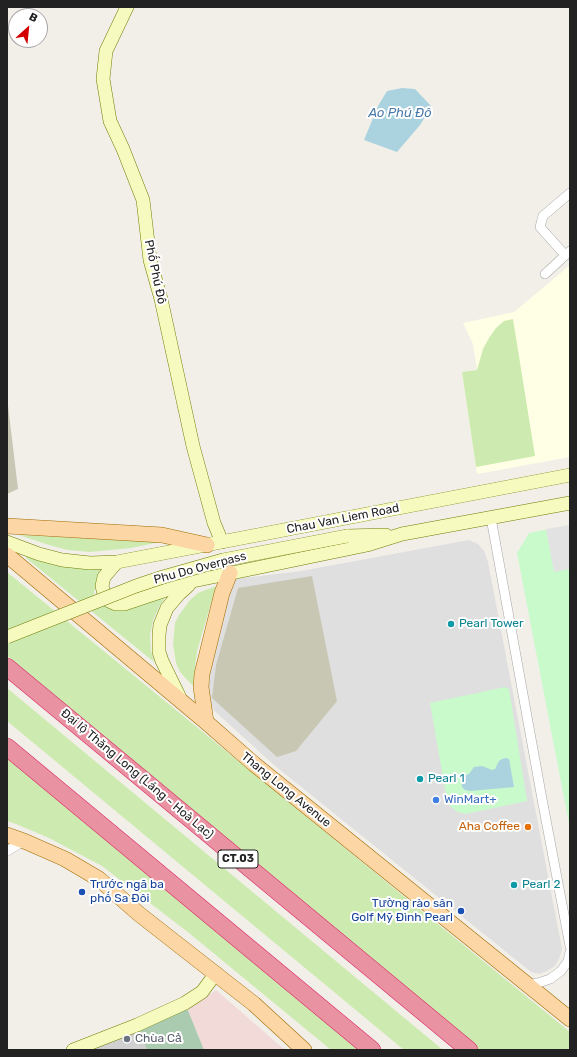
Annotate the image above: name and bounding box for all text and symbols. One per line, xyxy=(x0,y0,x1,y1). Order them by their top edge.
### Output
north arrow xyxy=(8,8,48,48)
text: B xyxy=(27,10,40,25)
water label: Ao Phú Đô xyxy=(368,105,432,121)
street label: Phố Phú Đô xyxy=(141,239,169,305)
street label: Chau Van Liem Road xyxy=(285,501,401,537)
street label: Phu Do Overpass xyxy=(152,549,248,587)
place label: Pearl Tower xyxy=(459,617,524,631)
marker: Pearl Tower xyxy=(446,619,456,629)
street label: Đại lộ Thăng Long (Láng - Hoà Lạc) xyxy=(58,706,216,842)
street label: Thang Long Avenue xyxy=(238,749,334,831)
place label: Pearl 1 xyxy=(428,772,465,786)
marker: Pearl 1 xyxy=(415,774,425,784)
place label: WinMart+ xyxy=(444,793,497,807)
marker: WinMart+ xyxy=(431,795,441,805)
place label: Aha Coffee xyxy=(459,820,520,834)
marker: Aha Coffee xyxy=(523,822,533,832)
road number: CT.03 xyxy=(218,850,258,868)
place label: Trước ngã ba phố Sa Đôi xyxy=(90,878,162,906)
place label: Pearl 2 xyxy=(522,878,560,892)
marker: Pearl 2 xyxy=(509,880,519,890)
marker: Trước ngã ba phố Sa Đôi xyxy=(77,887,87,897)
place label: Tường rào sân Golf Mỹ Đình Pearl xyxy=(351,897,453,925)
marker: Tường rào sân Golf Mỹ Đình Pearl xyxy=(456,906,466,916)
place label: Chùa Cả xyxy=(135,1032,182,1046)
marker: Chùa Cả xyxy=(122,1034,132,1044)

